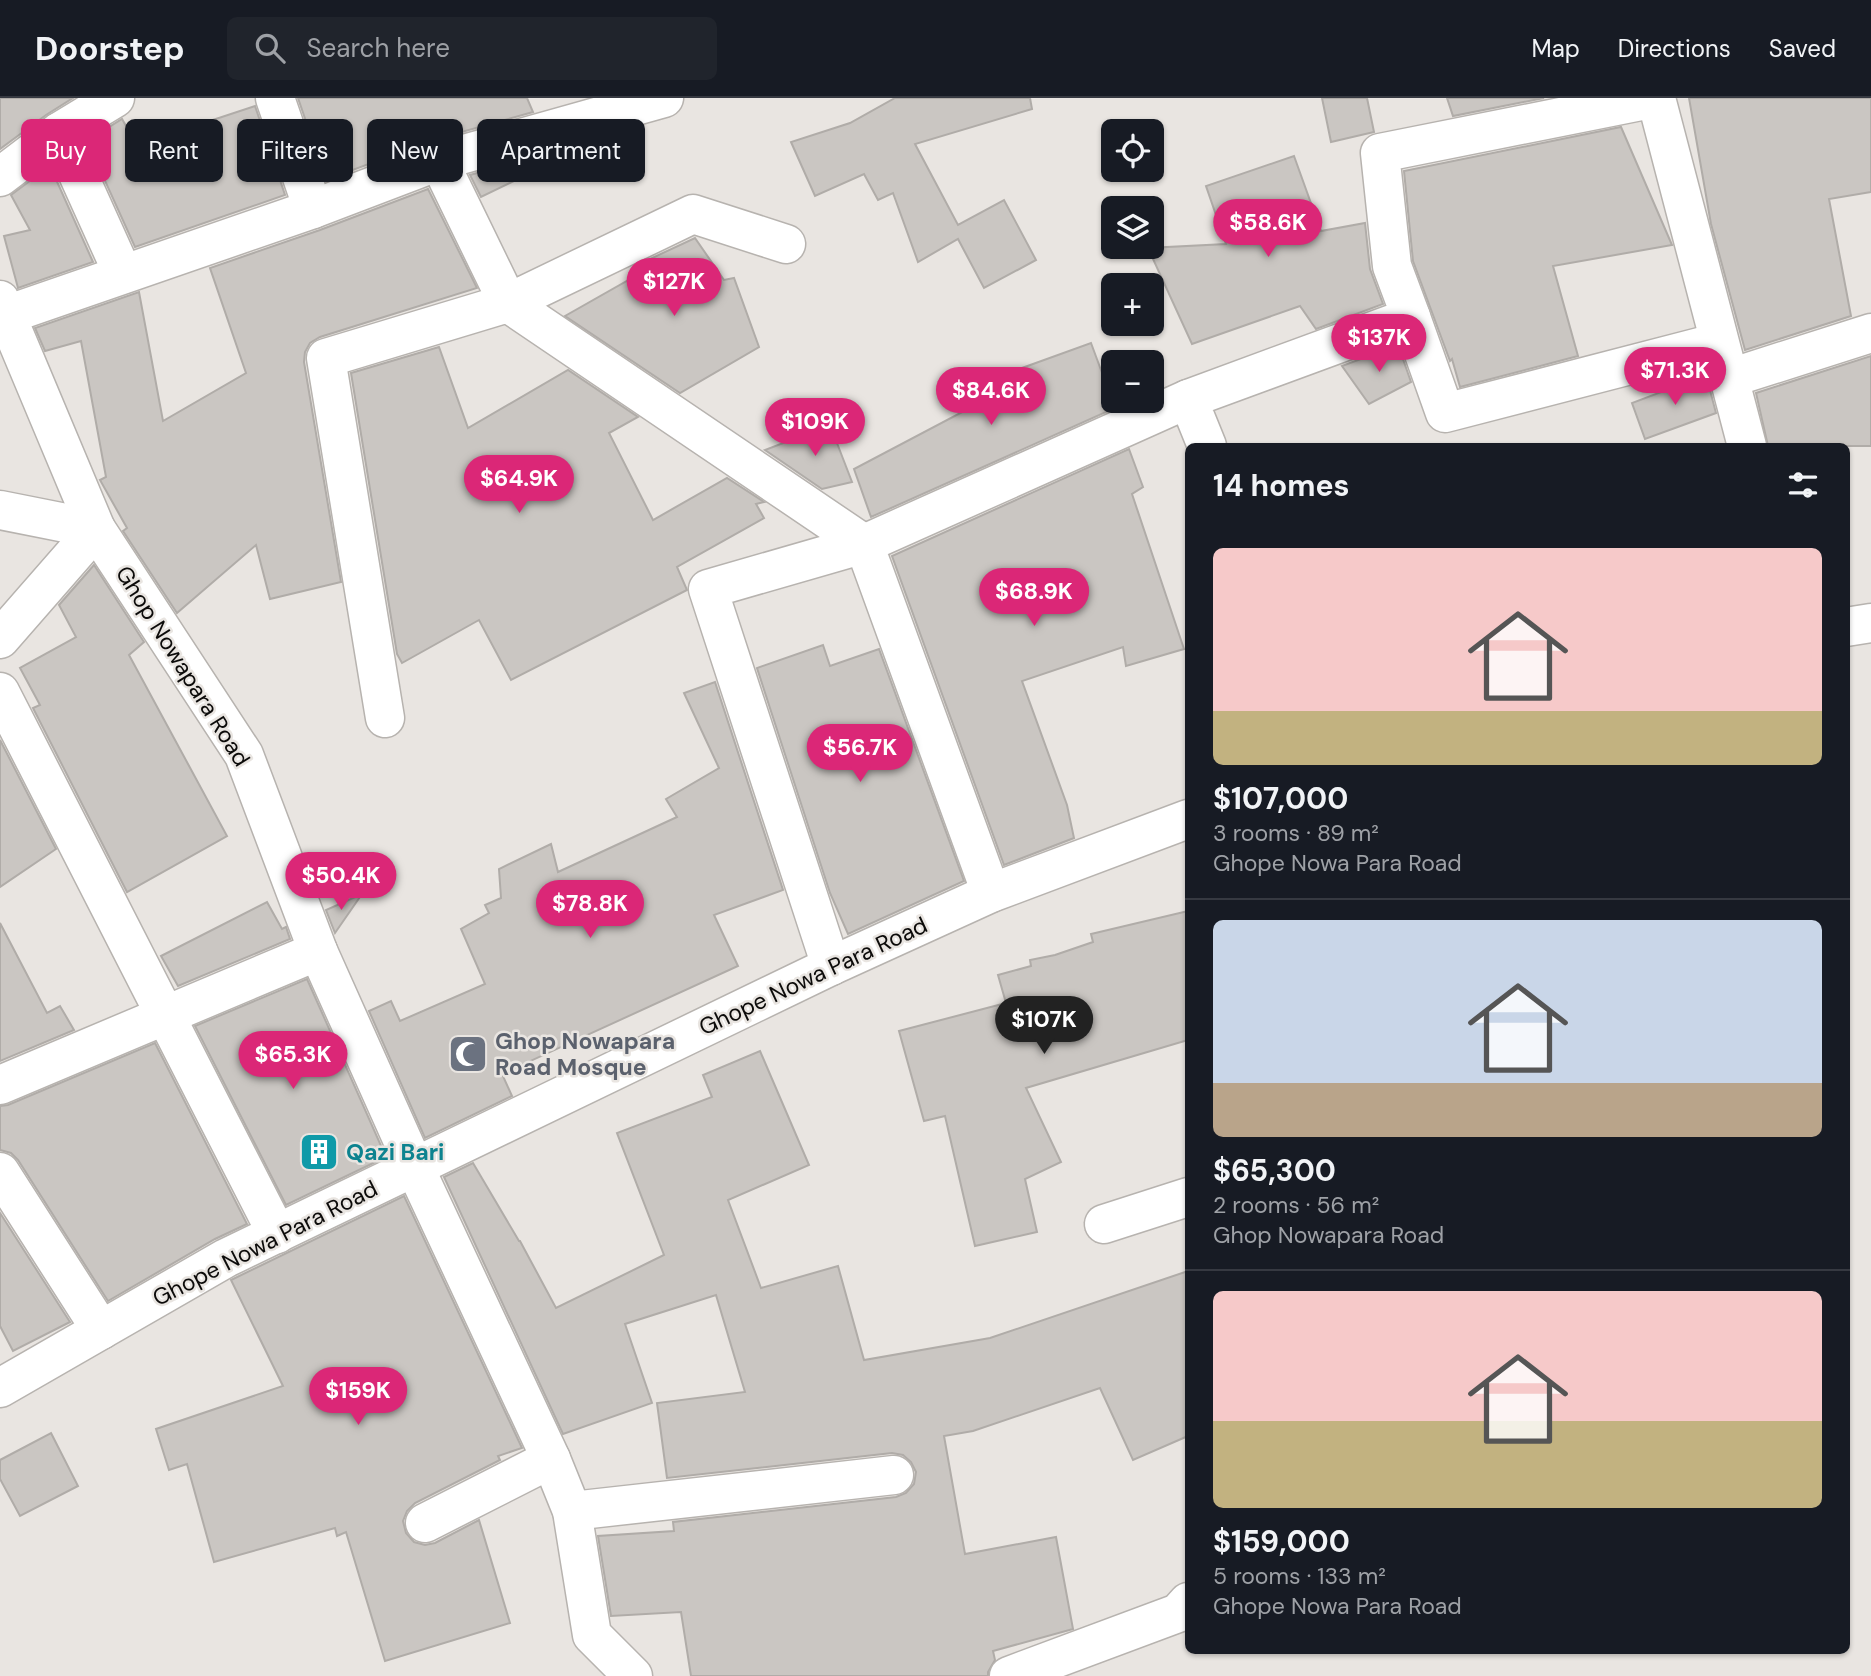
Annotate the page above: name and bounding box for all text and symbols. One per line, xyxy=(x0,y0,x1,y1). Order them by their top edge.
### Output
search box xyxy=(227,17,717,80)
text: Doorstep xyxy=(35,27,185,70)
icon: search xyxy=(251,29,289,67)
text: Search here xyxy=(307,31,450,65)
text: Map xyxy=(1532,33,1580,64)
text: Directions xyxy=(1618,33,1731,64)
text: Saved xyxy=(1769,33,1836,64)
chip: Buy xyxy=(21,119,111,182)
chip: Rent xyxy=(125,119,223,182)
chip: Filters xyxy=(237,119,353,182)
chip: New xyxy=(367,119,463,182)
chip: Apartment xyxy=(477,119,645,182)
map controls xyxy=(1101,119,1164,413)
button: locate xyxy=(1101,119,1164,182)
button: layers xyxy=(1101,196,1164,259)
pin: $58.6K xyxy=(1211,200,1325,259)
text: $58.6K xyxy=(1229,207,1307,237)
pin: $127K xyxy=(625,258,723,318)
text: $127K xyxy=(643,266,705,296)
button: + xyxy=(1101,273,1164,336)
pin: $137K xyxy=(1330,314,1428,374)
text: $137K xyxy=(1347,322,1411,352)
pin: $71.3K xyxy=(1618,348,1732,407)
button: − xyxy=(1101,350,1164,413)
text: $71.3K xyxy=(1640,355,1710,385)
pin: $84.6K xyxy=(934,368,1048,427)
text: $84.6K xyxy=(952,375,1030,405)
pin: $109K xyxy=(766,398,864,458)
text: $109K xyxy=(781,406,849,436)
pin: $64.9K xyxy=(462,456,576,515)
text: $64.9K xyxy=(480,463,558,493)
text: 14 homes xyxy=(1213,466,1350,505)
icon: filters xyxy=(1784,466,1822,504)
street label: Ghop Nowapara Road xyxy=(109,560,257,772)
pin: $68.9K xyxy=(977,568,1091,628)
text: $68.9K xyxy=(995,576,1073,606)
icon: home xyxy=(1455,593,1581,719)
pin: $56.7K xyxy=(803,724,917,784)
text: $56.7K xyxy=(823,732,897,762)
text: $107,000 xyxy=(1213,779,1348,818)
text: 3 rooms · 89 m² xyxy=(1213,818,1379,848)
text: Ghope Nowa Para Road xyxy=(1213,848,1462,878)
pin: $50.4K xyxy=(284,852,398,912)
text: $50.4K xyxy=(301,860,381,890)
pin: $78.8K xyxy=(533,880,647,940)
text: $78.8K xyxy=(552,888,628,918)
street label: Ghope Nowa Para Road xyxy=(694,910,932,1042)
icon: home xyxy=(1455,965,1581,1091)
pin: $107K xyxy=(995,996,1093,1056)
text: $107K xyxy=(1011,1004,1077,1034)
place label: Ghop Nowapara Road Mosque xyxy=(495,1026,675,1082)
pin: $65.3K xyxy=(236,1032,350,1091)
mosque icon: Ghop Nowapara Road Mosque xyxy=(447,1033,489,1075)
text: $65.3K xyxy=(254,1039,332,1069)
building icon: Qazi Bari xyxy=(298,1131,340,1173)
place label: Qazi Bari xyxy=(346,1137,444,1167)
text: $65,300 xyxy=(1213,1151,1336,1190)
street label: Ghope Nowa Para Road xyxy=(147,1173,383,1313)
text: 2 rooms · 56 m² xyxy=(1213,1190,1379,1220)
text: Ghop Nowapara Road xyxy=(1213,1220,1444,1250)
icon: home xyxy=(1455,1336,1581,1462)
pin: $159K xyxy=(309,1368,407,1427)
text: $159K xyxy=(325,1375,391,1405)
text: $159,000 xyxy=(1213,1522,1350,1561)
text: 5 rooms · 133 m² xyxy=(1213,1561,1386,1591)
text: Ghope Nowa Para Road xyxy=(1213,1591,1462,1621)

